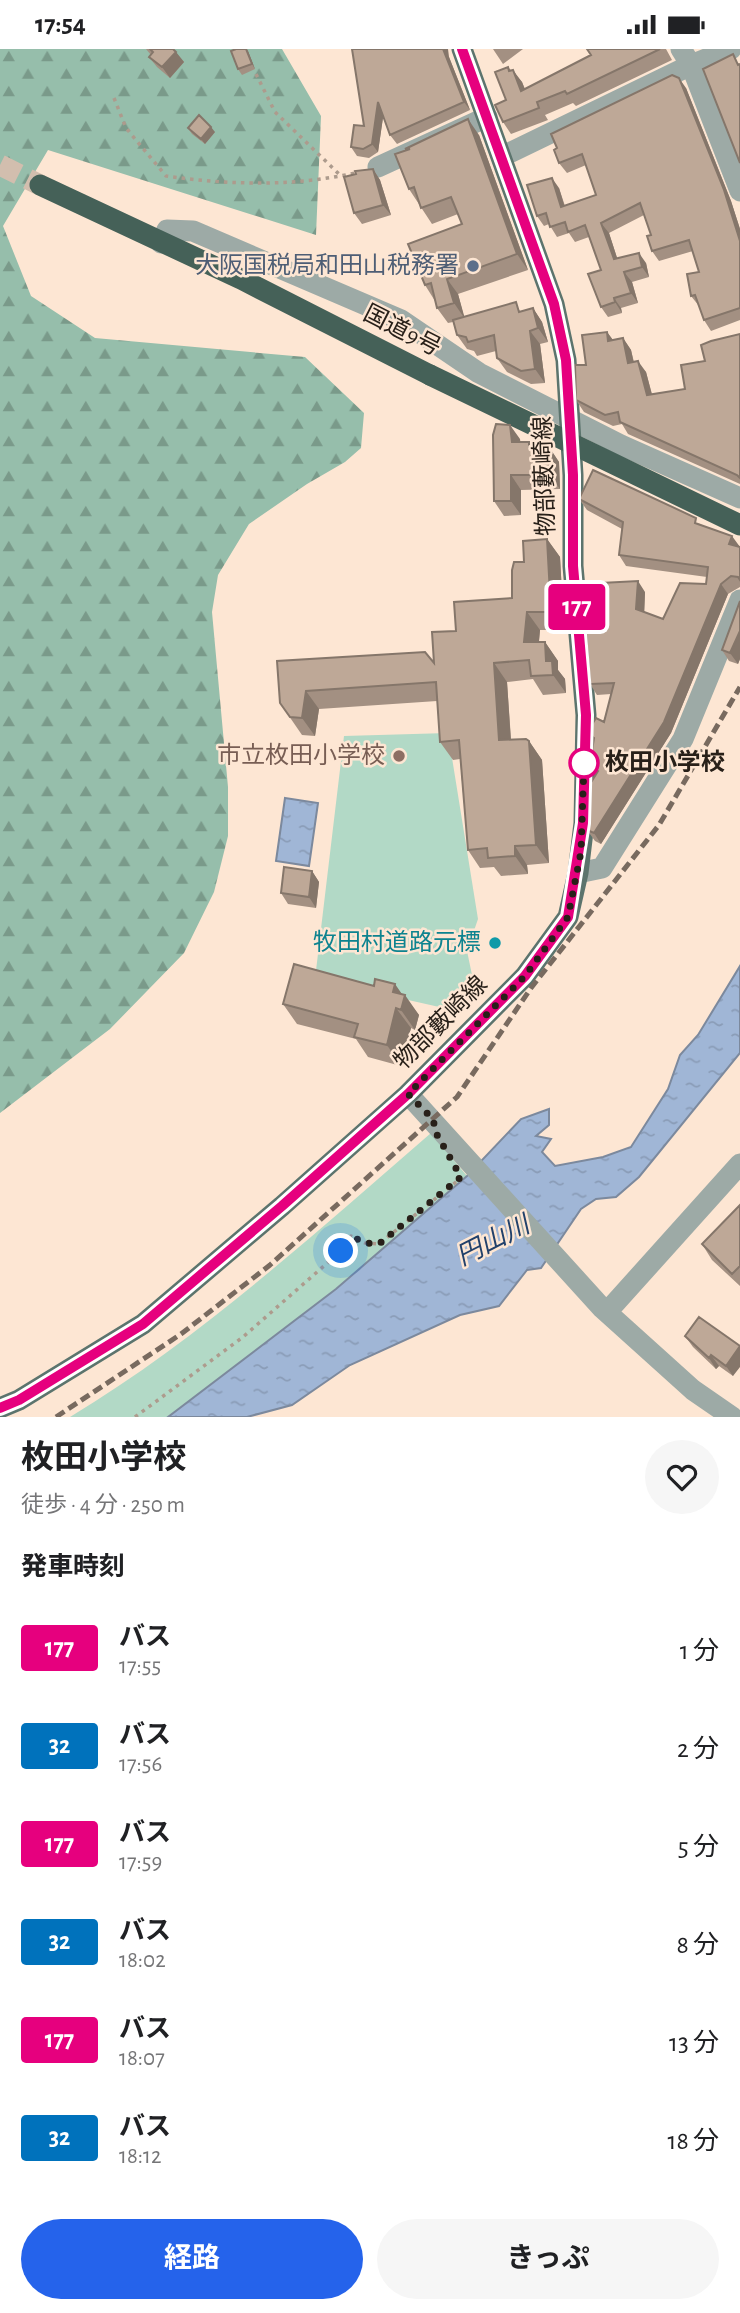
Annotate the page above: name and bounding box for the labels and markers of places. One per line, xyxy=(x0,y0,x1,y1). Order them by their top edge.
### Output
place label: 大阪国税局和田山税務署 xyxy=(195,252,459,278)
marker: 大阪国税局和田山税務署 xyxy=(465,258,481,274)
place label: 市立枚田小学校 xyxy=(217,742,385,768)
marker: 市立枚田小学校 xyxy=(391,748,407,764)
marker: 枚田小学校 xyxy=(569,748,599,778)
place label: 枚田小学校 xyxy=(605,749,725,775)
place label: 牧田村道路元標 xyxy=(313,929,481,955)
marker: 牧田村道路元標 xyxy=(487,935,503,951)

